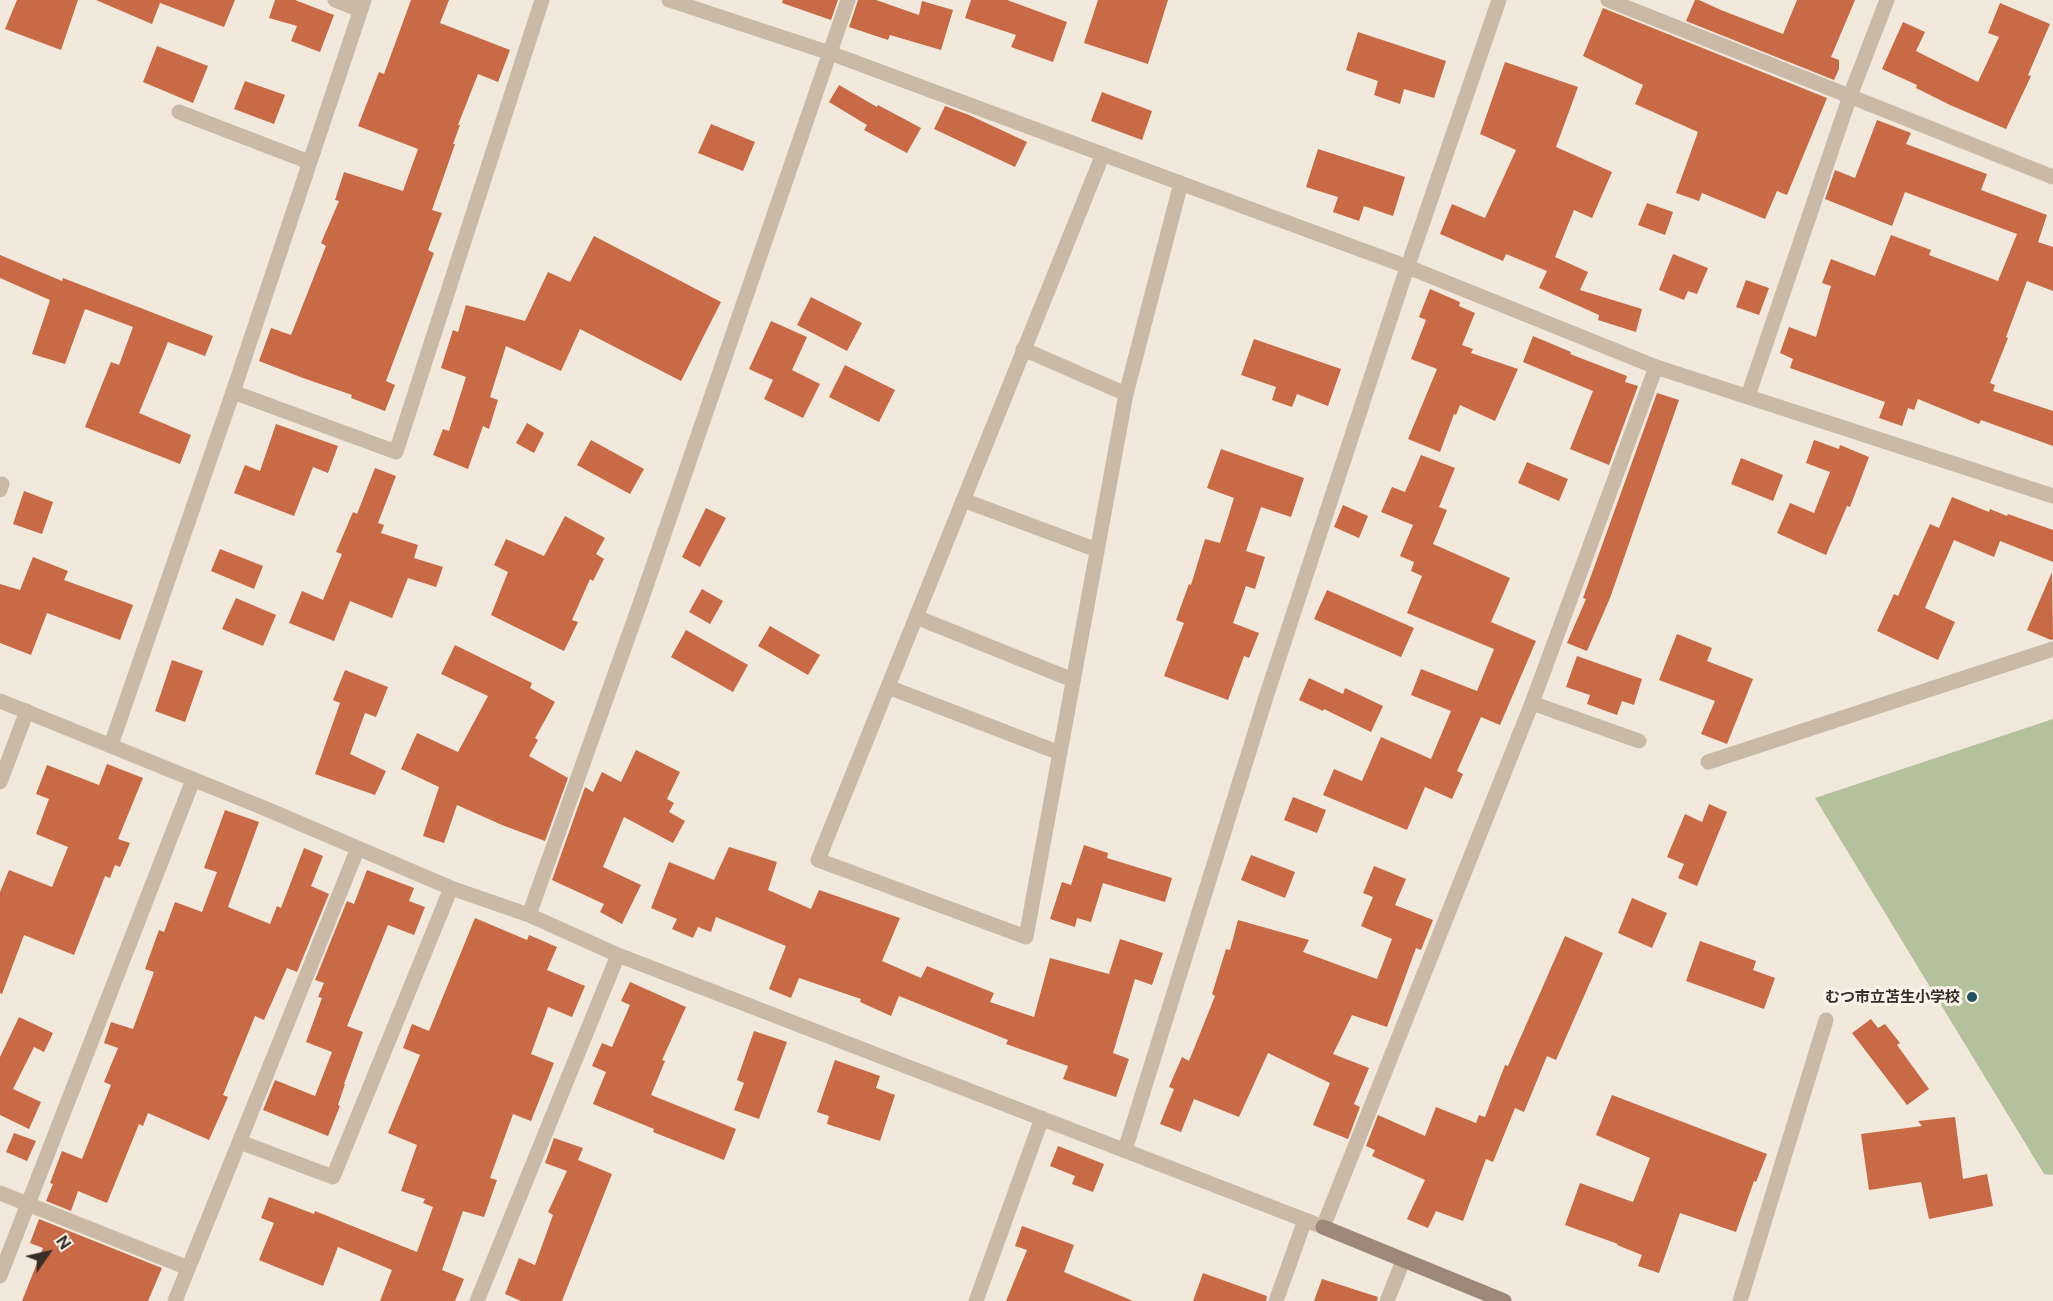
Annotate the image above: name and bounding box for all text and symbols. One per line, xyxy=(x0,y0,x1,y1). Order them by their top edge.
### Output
place label: むつ市立苫生小学校 xyxy=(1825,988,1960,1006)
marker: むつ市立苫生小学校 xyxy=(1965,990,1979,1004)
north arrow xyxy=(18,1223,78,1283)
text: N xyxy=(52,1232,75,1253)

